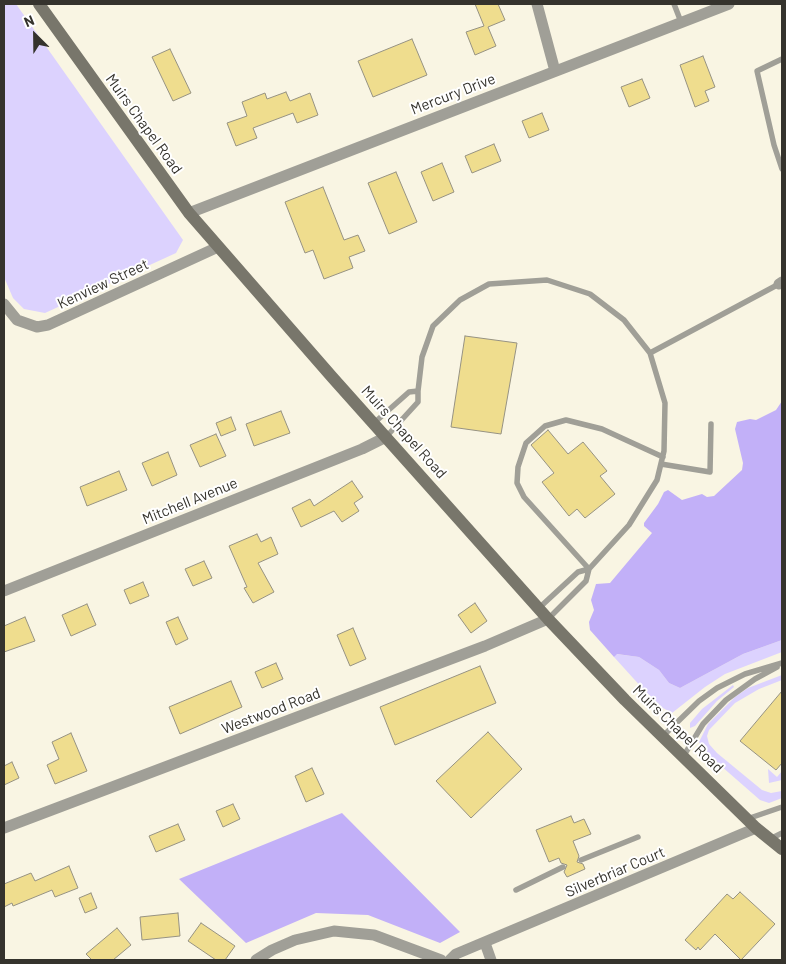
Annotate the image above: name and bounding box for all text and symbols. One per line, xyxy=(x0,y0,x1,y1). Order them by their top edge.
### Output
north arrow xyxy=(10,10,60,60)
text: N xyxy=(21,11,37,30)
street label: Mercury Drive xyxy=(408,70,498,118)
street label: Muirs Chapel Road xyxy=(102,71,186,177)
street label: Kenview Street xyxy=(55,255,151,313)
street label: Muirs Chapel Road xyxy=(358,382,450,482)
street label: Mitchell Avenue xyxy=(140,474,240,528)
street label: Muirs Chapel Road xyxy=(629,681,727,777)
street label: Westwood Road xyxy=(219,684,323,738)
street label: Silverbriar Court xyxy=(563,843,667,901)

